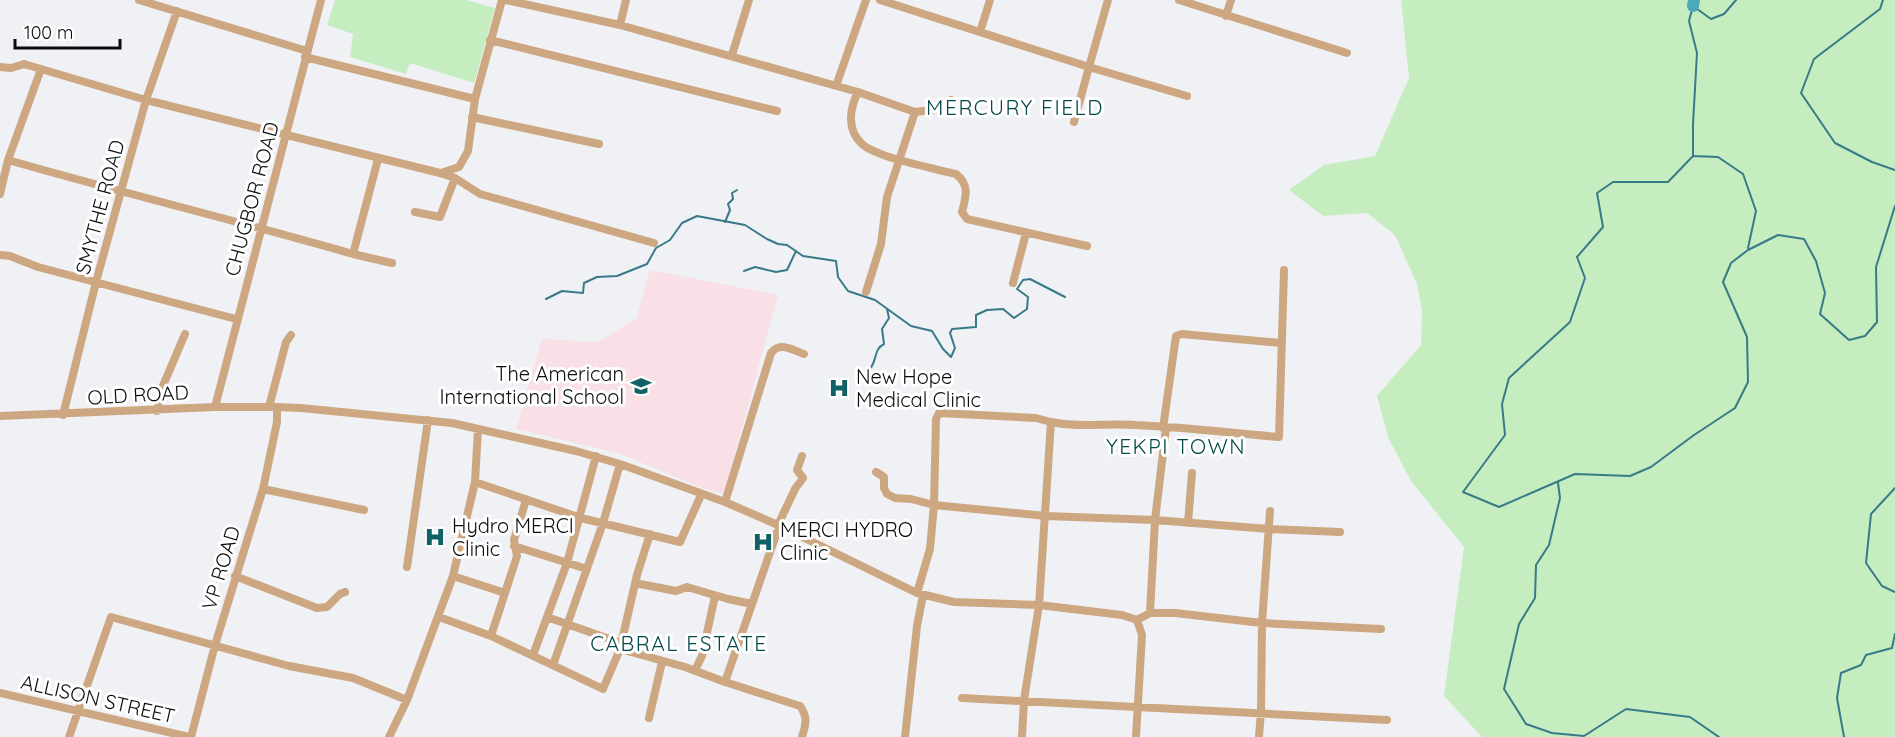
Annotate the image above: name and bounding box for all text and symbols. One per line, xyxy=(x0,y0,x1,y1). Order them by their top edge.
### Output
scale bar xyxy=(15,12,120,50)
text: 100 m xyxy=(24,21,73,44)
district label: MERCURY FIELD xyxy=(926,94,1104,120)
street label: CHUGBOR ROAD xyxy=(219,119,284,279)
street label: SMYTHE ROAD xyxy=(70,137,129,277)
place label: The American International School xyxy=(439,361,624,409)
place label: New Hope Medical Clinic xyxy=(856,364,981,412)
school or university icon: The American International School xyxy=(629,374,653,398)
hospital icon: New Hope Medical Clinic xyxy=(827,376,851,400)
street label: OLD ROAD xyxy=(87,379,189,410)
district label: YEKPI TOWN xyxy=(1106,433,1246,459)
place label: Hydro MERCI Clinic xyxy=(452,513,574,561)
place label: MERCI HYDRO Clinic xyxy=(780,517,913,565)
street label: VP ROAD xyxy=(196,523,245,613)
hospital icon: Hydro MERCI Clinic xyxy=(423,525,447,549)
hospital icon: MERCI HYDRO Clinic xyxy=(751,530,775,554)
district label: CABRAL ESTATE xyxy=(590,630,768,656)
street label: ALLISON STREET xyxy=(19,669,178,728)

